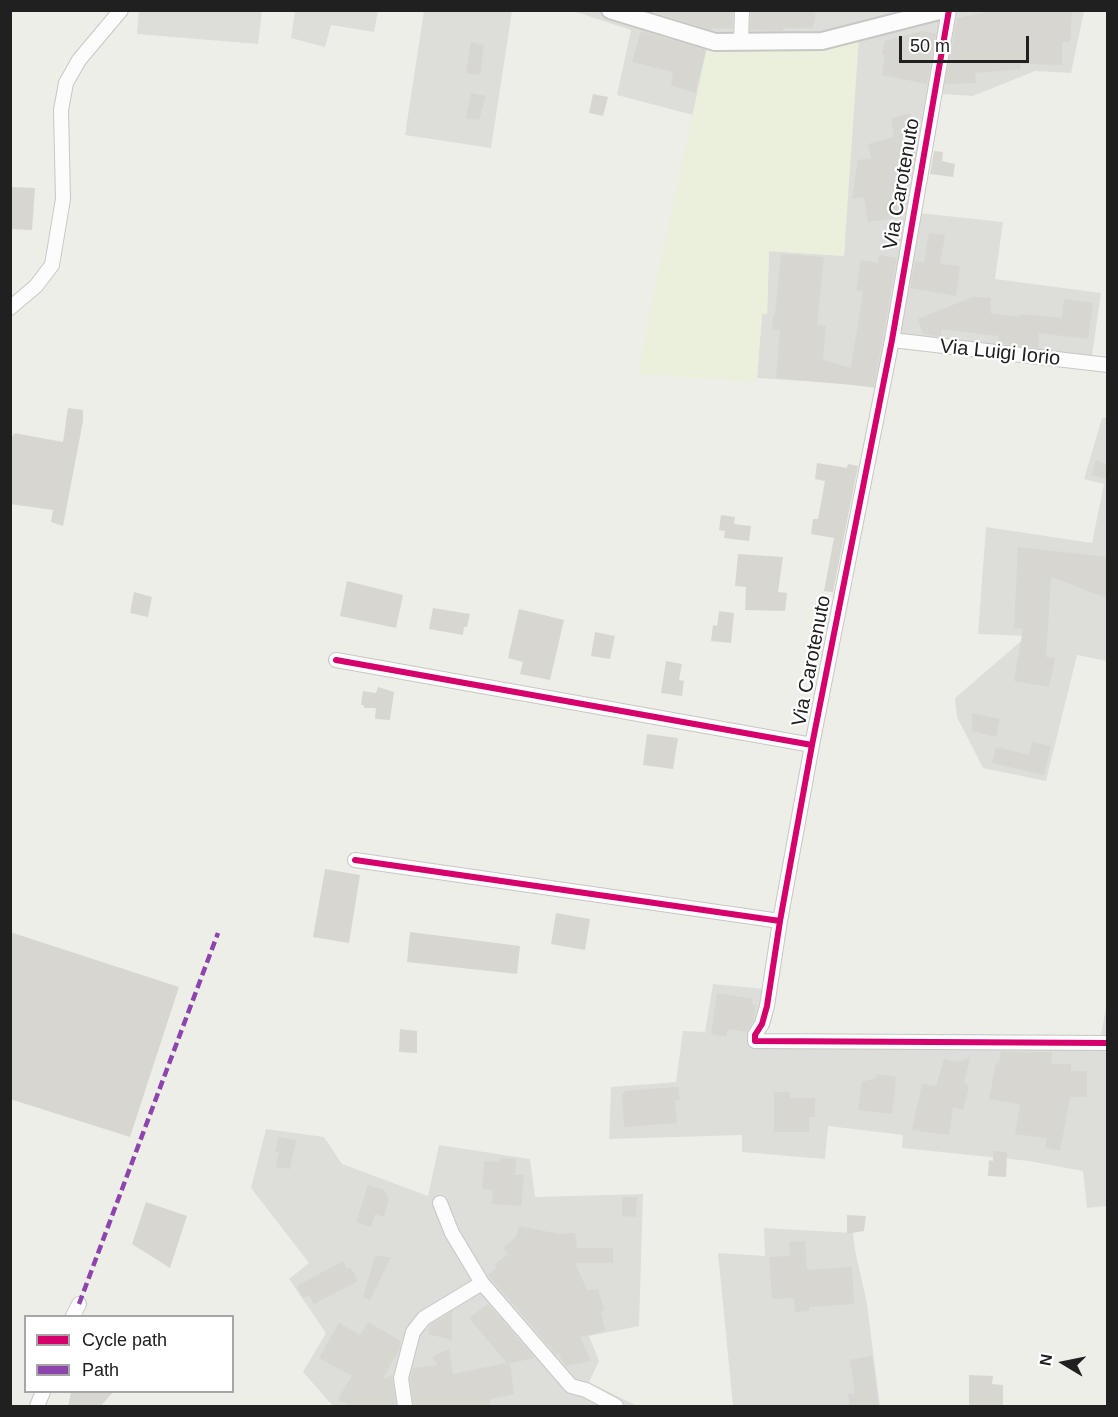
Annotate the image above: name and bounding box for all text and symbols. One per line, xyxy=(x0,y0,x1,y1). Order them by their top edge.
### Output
scale bar xyxy=(902,24,1032,62)
text: 50 m xyxy=(910,36,950,56)
street label: Via Carotenuto xyxy=(879,116,925,252)
street label: Via Luigi Iorio xyxy=(939,335,1061,371)
street label: Via Carotenuto xyxy=(788,593,836,729)
legend xyxy=(24,1315,234,1393)
text: Cycle path xyxy=(82,1330,167,1350)
north arrow xyxy=(1034,1333,1094,1393)
text: N xyxy=(1036,1353,1055,1367)
text: Path xyxy=(82,1360,119,1380)

